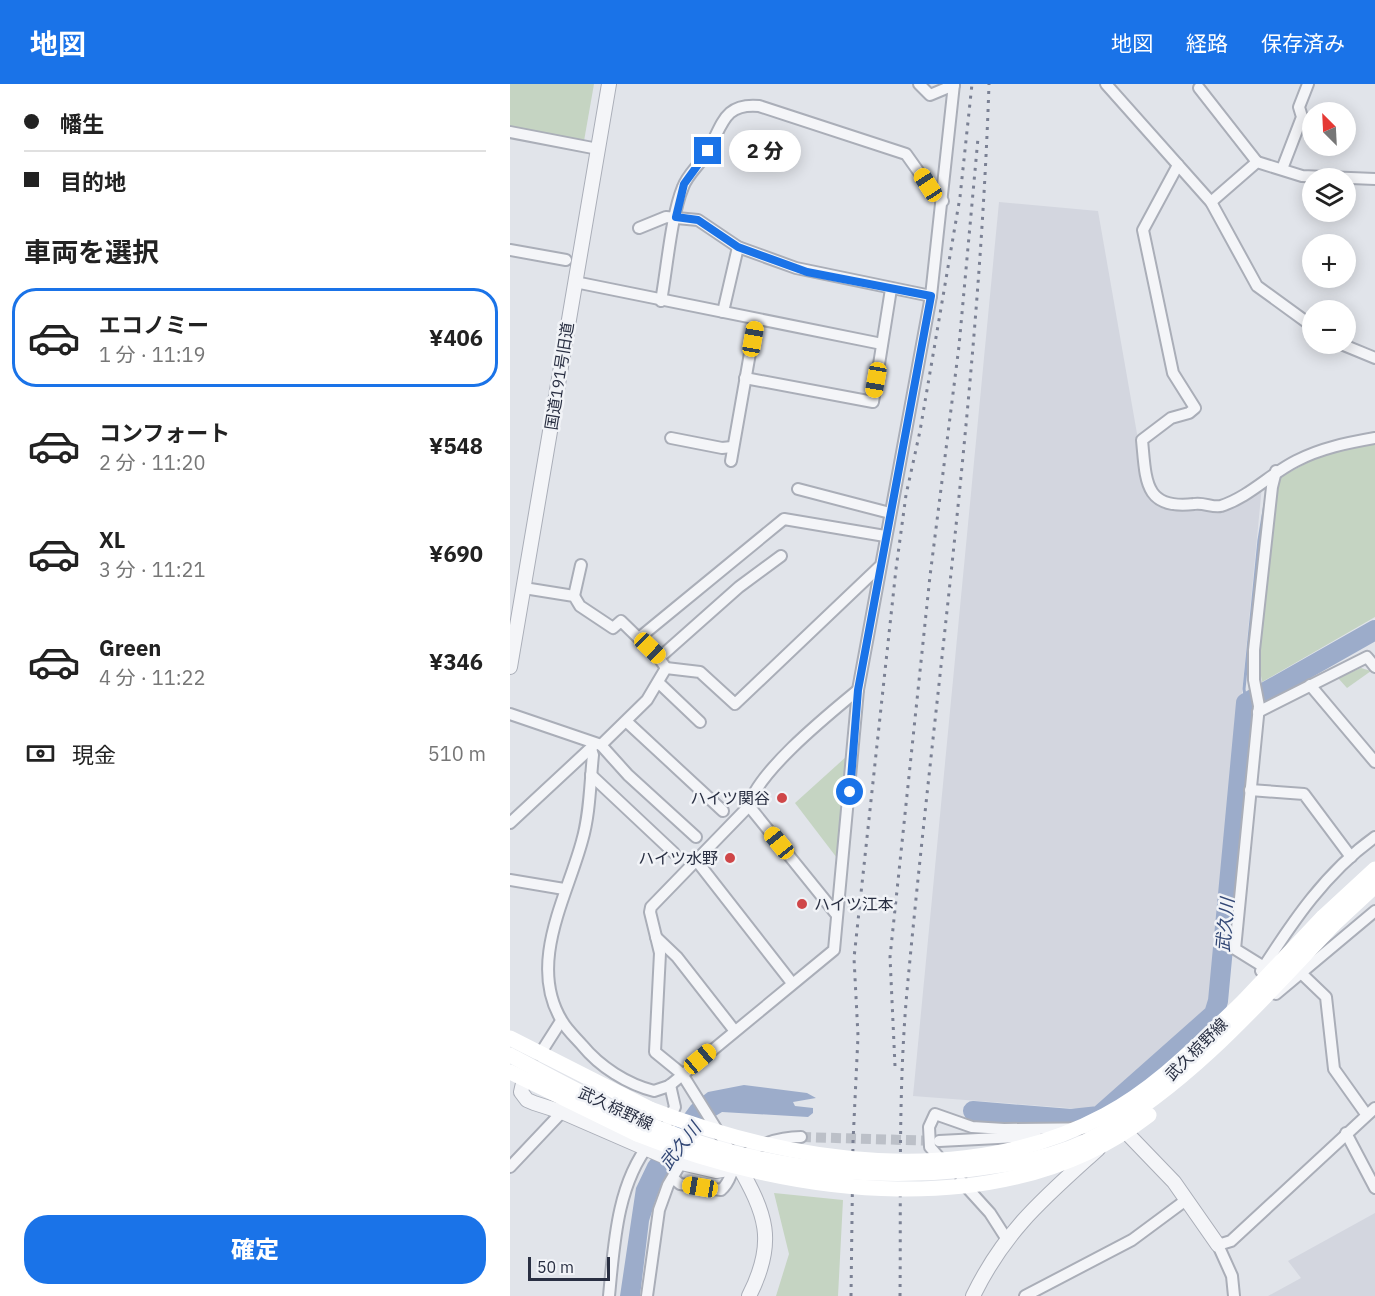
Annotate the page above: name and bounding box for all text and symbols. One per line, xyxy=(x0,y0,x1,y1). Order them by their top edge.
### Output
text: 地図 xyxy=(30,25,86,62)
text: 地図 xyxy=(1111,29,1153,57)
text: 経路 xyxy=(1186,29,1228,57)
text: 保存済み xyxy=(1261,29,1345,57)
north arrow xyxy=(1302,102,1356,156)
map controls xyxy=(1302,102,1356,354)
text: 幡生 xyxy=(60,109,104,138)
callout: 2 分 xyxy=(729,130,801,172)
route end xyxy=(694,137,721,164)
text: 2 分 xyxy=(747,137,783,164)
car xyxy=(911,165,945,205)
text: 目的地 xyxy=(60,167,126,196)
button: layers xyxy=(1302,168,1356,222)
text: 車両を選択 xyxy=(24,234,159,269)
button: + xyxy=(1302,234,1356,288)
button: − xyxy=(1302,300,1356,354)
text: エコノミー xyxy=(99,310,209,339)
icon: car xyxy=(27,311,81,365)
car xyxy=(741,320,765,358)
street label: 国道191号旧道 xyxy=(541,321,577,431)
text: ¥406 xyxy=(429,323,483,352)
text: 1 分 · 11:19 xyxy=(99,341,206,368)
car xyxy=(864,361,888,399)
text: コンフォート xyxy=(99,418,230,447)
icon: car xyxy=(27,419,81,473)
text: ¥548 xyxy=(429,431,483,460)
text: 2 分 · 11:20 xyxy=(99,449,206,476)
text: XL xyxy=(99,525,125,554)
icon: car xyxy=(27,527,81,581)
text: ¥690 xyxy=(429,539,483,568)
text: 3 分 · 11:21 xyxy=(99,556,206,583)
car xyxy=(631,629,669,667)
text: Green xyxy=(99,633,161,662)
icon: car xyxy=(27,635,81,689)
text: ¥346 xyxy=(429,647,483,676)
text: 4 分 · 11:22 xyxy=(99,664,206,691)
icon: cash xyxy=(24,737,57,770)
text: 現金 xyxy=(72,740,116,769)
text: 510 m xyxy=(428,740,486,767)
route start xyxy=(836,778,863,805)
place label: ハイツ関谷 xyxy=(690,788,770,808)
marker: ハイツ関谷 xyxy=(775,791,789,805)
car xyxy=(761,823,797,863)
place label: ハイツ水野 xyxy=(638,848,718,868)
marker: ハイツ水野 xyxy=(723,851,737,865)
place label: ハイツ江本 xyxy=(814,894,894,914)
water label: 武久川 xyxy=(1211,895,1239,953)
marker: ハイツ江本 xyxy=(795,897,809,911)
street label: 武久椋野線 xyxy=(1161,1014,1231,1084)
car xyxy=(680,1041,720,1077)
street label: 武久椋野線 xyxy=(576,1082,656,1134)
water label: 武久川 xyxy=(654,1116,707,1174)
car xyxy=(681,1175,719,1199)
button: 確定 xyxy=(24,1215,486,1284)
scale bar xyxy=(528,1254,610,1282)
text: 50 m xyxy=(537,1257,574,1277)

